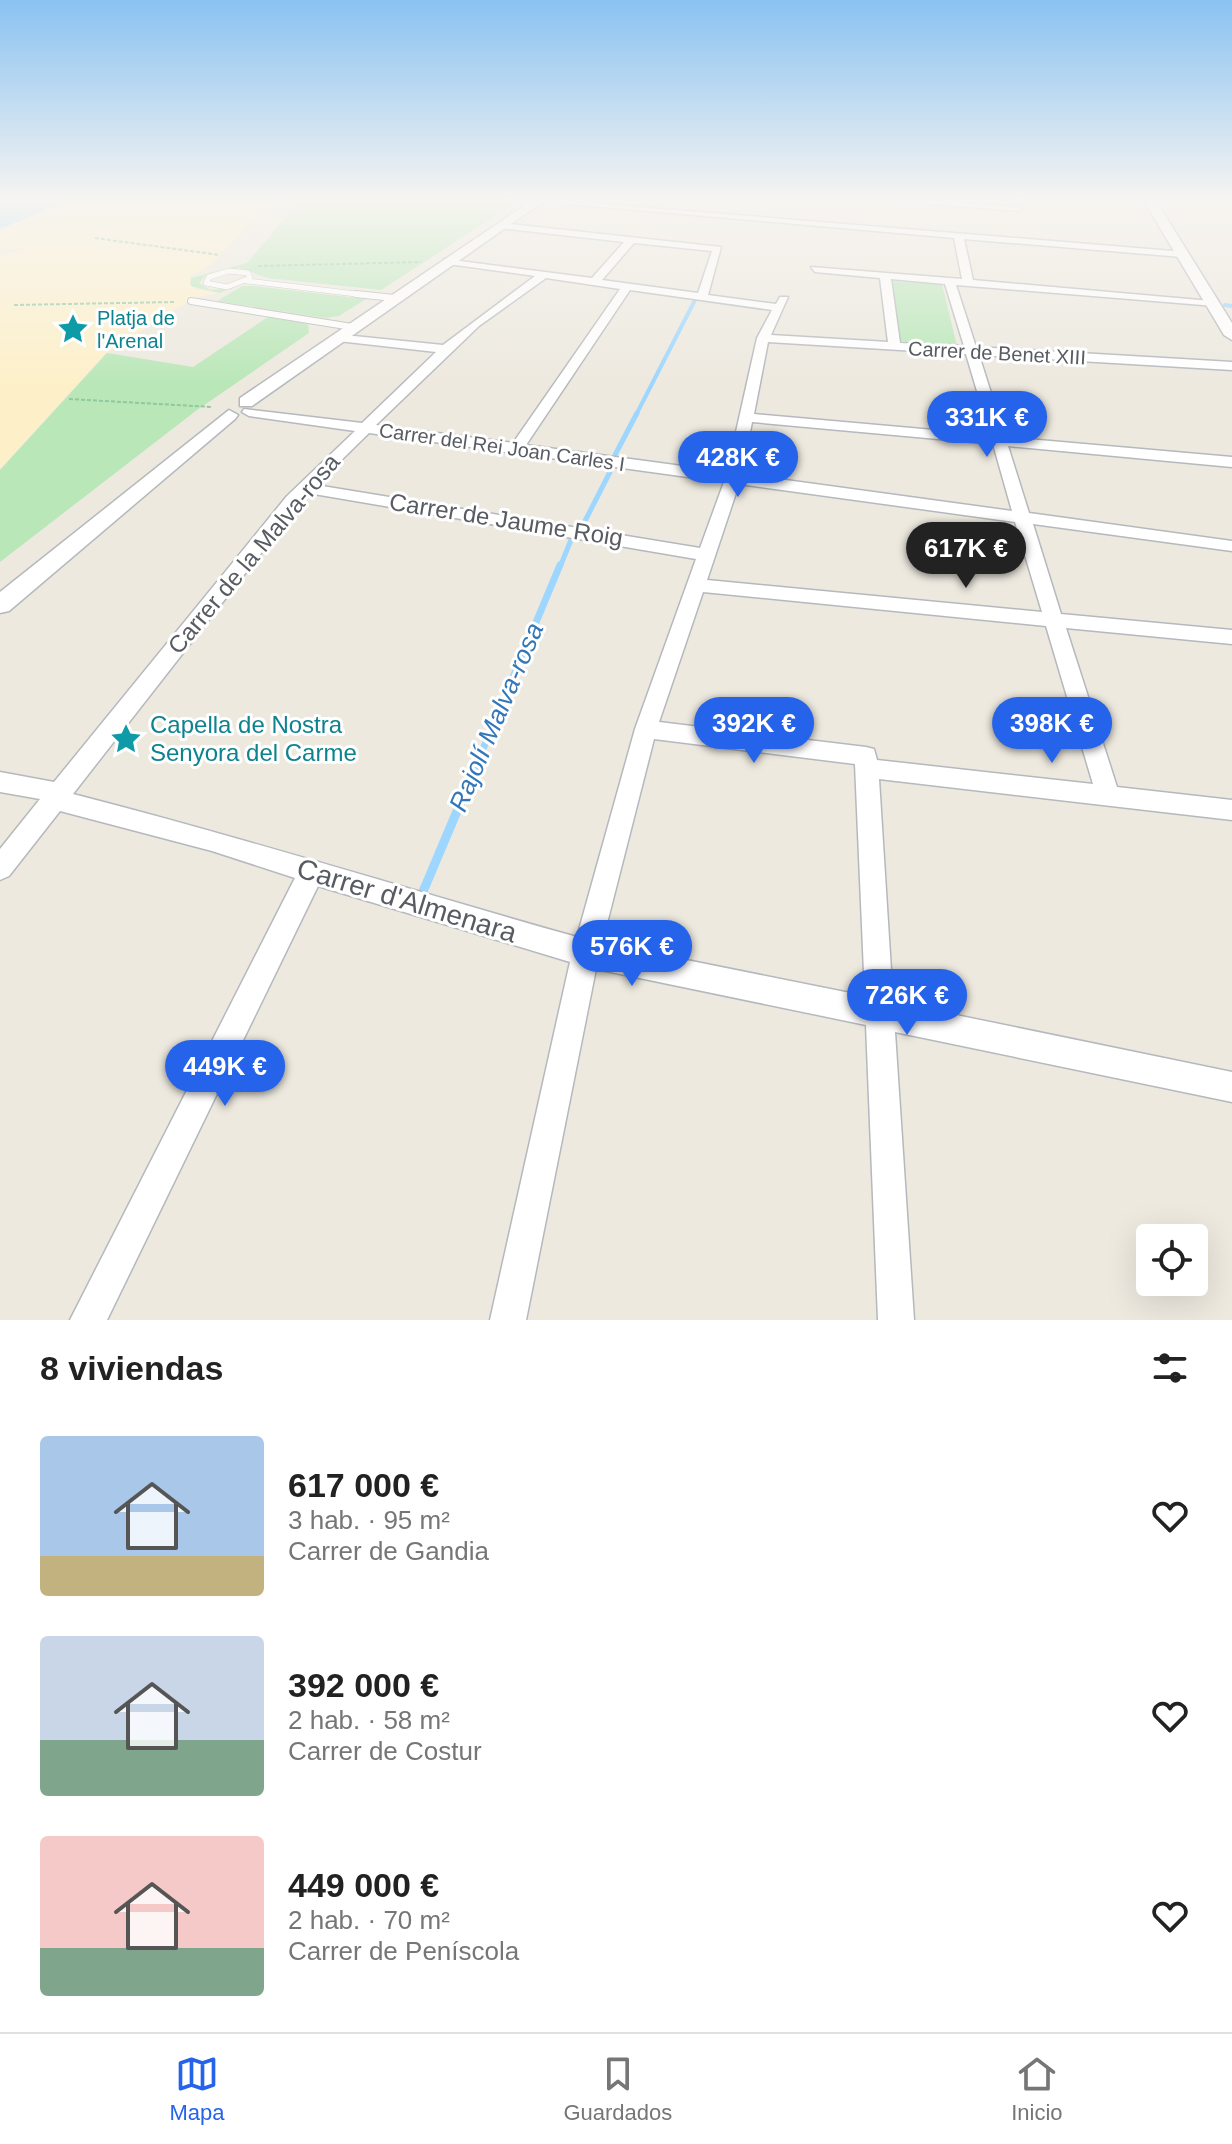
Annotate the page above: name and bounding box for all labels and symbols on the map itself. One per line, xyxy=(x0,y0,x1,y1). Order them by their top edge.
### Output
place label: Platja de l'Arenal xyxy=(97,307,175,352)
place icon: Platja de l'Arenal xyxy=(56,312,90,346)
street label: Carrer de Benet XIII xyxy=(908,337,1086,369)
pin: 331K € xyxy=(922,391,1052,459)
street label: Carrer del Rei Joan Carles I xyxy=(378,419,626,475)
pin: 428K € xyxy=(673,431,803,499)
street label: Carrer de la Malva-rosa xyxy=(162,448,345,659)
street label: Carrer de Jaume Roig xyxy=(387,488,625,551)
pin: 617K € xyxy=(901,522,1031,590)
water label: Rajolí Malva-rosa xyxy=(443,618,549,816)
pin: 392K € xyxy=(689,697,819,765)
pin: 398K € xyxy=(987,697,1117,765)
place label: Capella de Nostra Senyora del Carme xyxy=(150,711,357,766)
place icon: Capella de Nostra Senyora del Carme xyxy=(109,722,143,756)
street label: Carrer d'Almenara xyxy=(293,852,521,949)
pin: 576K € xyxy=(567,920,697,988)
pin: 726K € xyxy=(842,969,972,1037)
pin: 449K € xyxy=(160,1040,290,1108)

